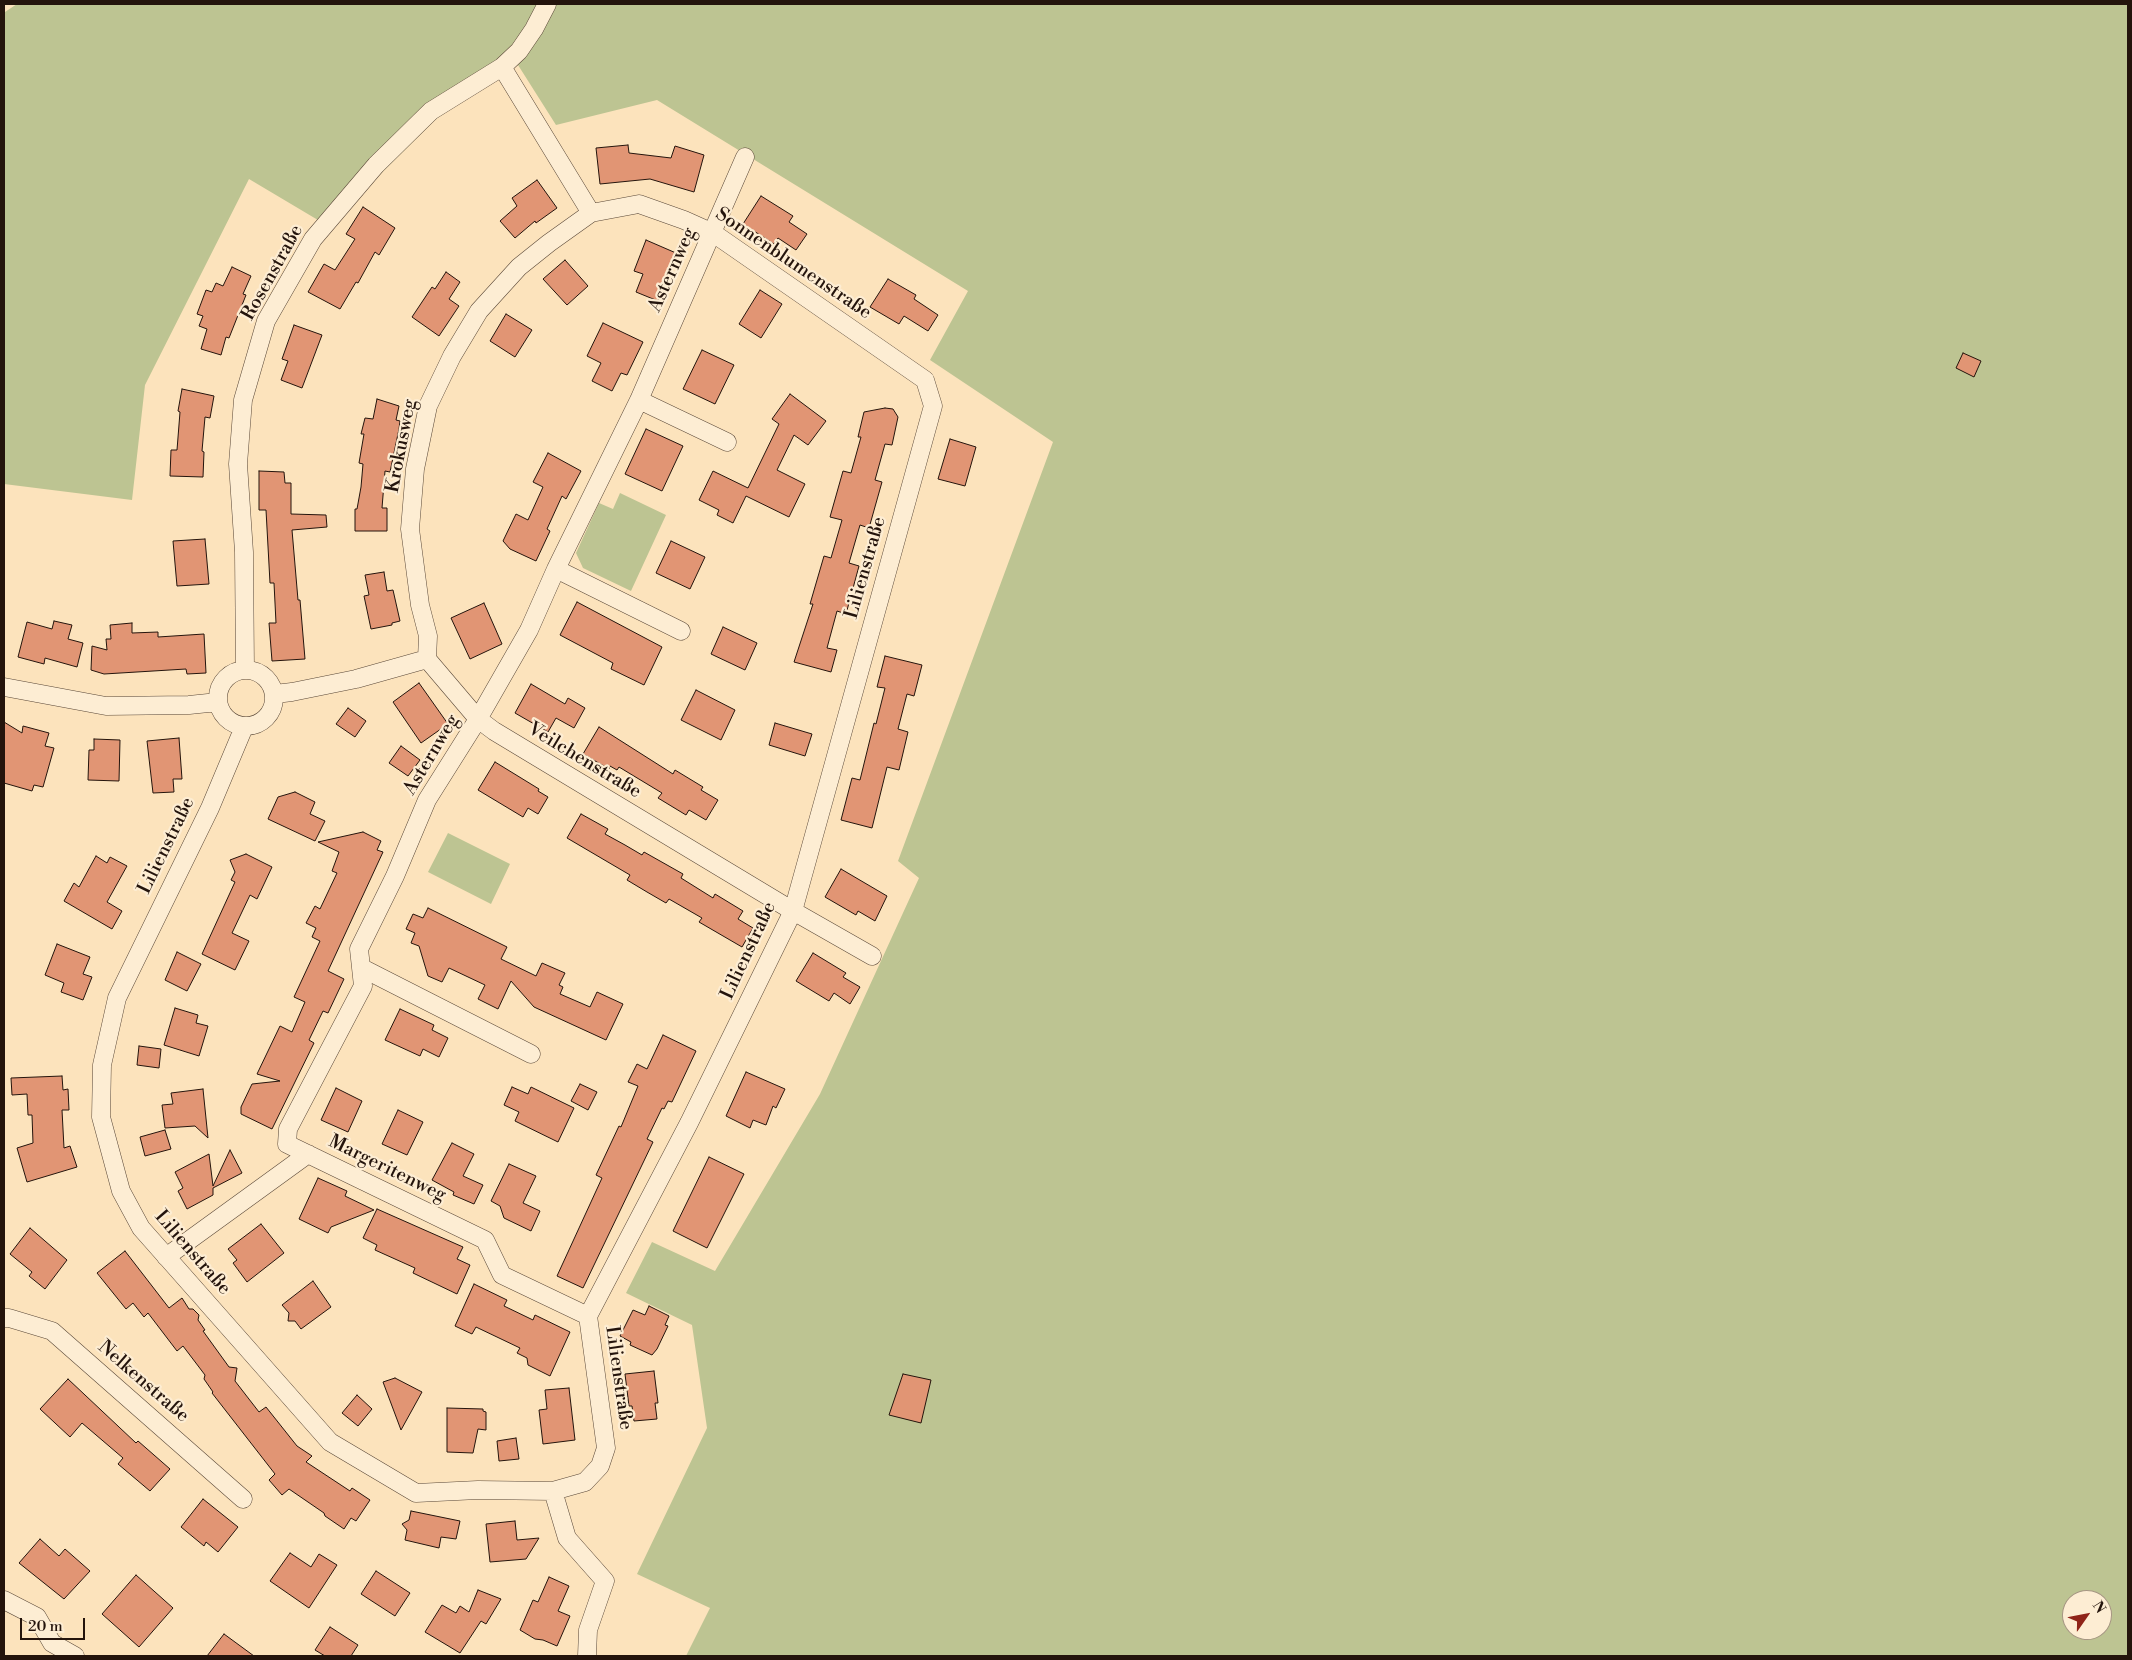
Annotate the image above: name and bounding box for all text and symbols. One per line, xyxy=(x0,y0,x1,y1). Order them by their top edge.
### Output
street label: Sonnenblumenstraße xyxy=(711,203,875,325)
street label: Rosenstraße xyxy=(237,221,309,325)
street label: Asternweg xyxy=(644,224,702,316)
street label: Krokusweg xyxy=(382,397,422,495)
street label: Lilienstraße xyxy=(841,514,891,622)
street label: Asternweg xyxy=(399,711,465,799)
street label: Veilchenstraße xyxy=(523,718,645,804)
street label: Lilienstraße xyxy=(134,794,200,898)
street label: Lilienstraße xyxy=(717,899,781,1003)
street label: Margeritenweg xyxy=(324,1131,450,1207)
street label: Lilienstraße xyxy=(149,1206,235,1300)
street label: Lilienstraße xyxy=(599,1324,637,1432)
street label: Nelkenstraße xyxy=(93,1336,193,1428)
north arrow xyxy=(2062,1590,2112,1640)
text: N xyxy=(2088,1598,2109,1617)
scale bar xyxy=(22,1608,88,1640)
text: 20 m xyxy=(28,1617,63,1636)

